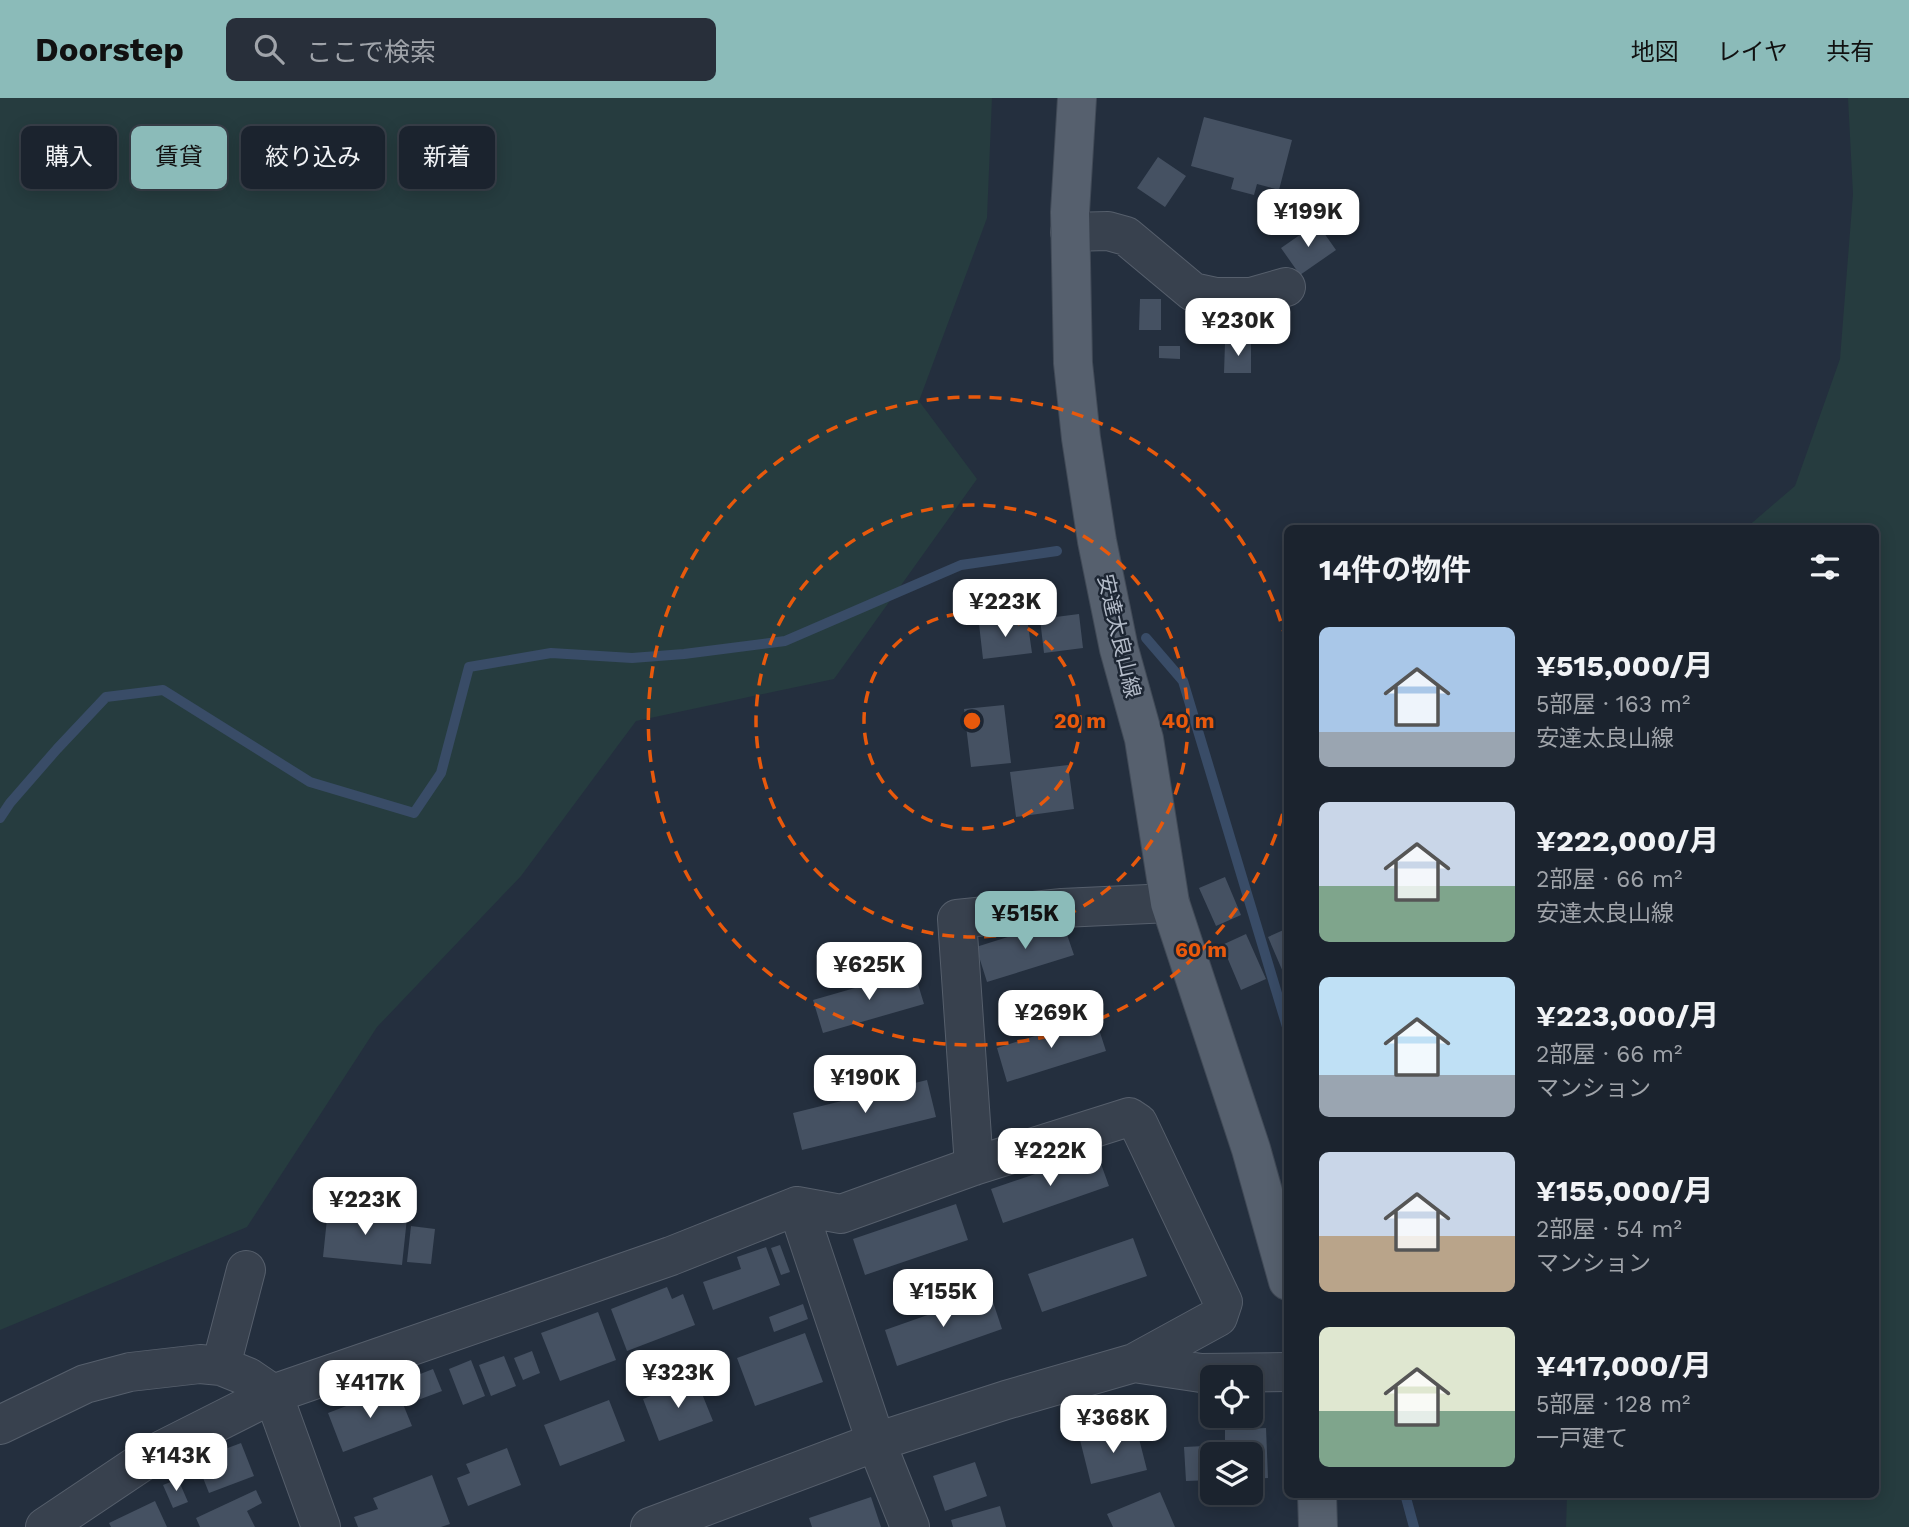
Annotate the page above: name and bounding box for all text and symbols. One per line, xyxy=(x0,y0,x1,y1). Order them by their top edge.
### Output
search box xyxy=(226,18,716,81)
text: Doorstep xyxy=(35,30,184,69)
icon: search xyxy=(250,30,288,68)
text: ここで検索 xyxy=(306,37,436,67)
text: 地図 xyxy=(1631,38,1679,66)
text: レイヤ xyxy=(1717,38,1788,66)
text: 共有 xyxy=(1826,38,1874,66)
chip: 購入 xyxy=(21,126,117,189)
chip: 賃貸 xyxy=(131,126,227,189)
chip: 絞り込み xyxy=(241,126,385,189)
chip: 新着 xyxy=(399,126,495,189)
pin: ¥199K xyxy=(1259,190,1357,249)
text: ¥199K xyxy=(1273,198,1343,225)
pin: ¥230K xyxy=(1189,299,1287,358)
text: ¥230K xyxy=(1201,307,1275,334)
icon: filters xyxy=(1806,548,1844,586)
text: 14件の物件 xyxy=(1319,552,1471,587)
street label: 安達太良山線 xyxy=(1093,572,1146,700)
pin: ¥223K xyxy=(956,580,1054,639)
text: ¥223K xyxy=(969,588,1041,615)
text: ¥515,000/月 xyxy=(1536,648,1714,683)
icon: home xyxy=(1375,655,1459,739)
text: 5部屋 · 163 m² xyxy=(1536,691,1690,718)
text: 20 m xyxy=(1054,708,1106,733)
text: 40 m xyxy=(1162,708,1214,733)
centre of rings xyxy=(960,709,984,733)
text: 安達太良山線 xyxy=(1536,725,1674,752)
text: ¥222,000/月 xyxy=(1536,823,1719,858)
icon: home xyxy=(1375,830,1459,914)
text: 2部屋 · 66 m² xyxy=(1536,866,1682,893)
pin: ¥515K xyxy=(976,892,1074,951)
text: ¥515K xyxy=(991,900,1059,927)
text: 安達太良山線 xyxy=(1536,900,1674,927)
text: 60 m xyxy=(1175,937,1227,962)
pin: ¥625K xyxy=(820,942,918,1002)
text: ¥625K xyxy=(833,951,905,978)
pin: ¥269K xyxy=(1002,990,1100,1050)
text: ¥223,000/月 xyxy=(1536,998,1719,1033)
text: ¥269K xyxy=(1014,999,1088,1026)
icon: home xyxy=(1375,1005,1459,1089)
text: 2部屋 · 66 m² xyxy=(1536,1041,1682,1068)
pin: ¥190K xyxy=(816,1056,914,1115)
text: ¥190K xyxy=(830,1064,900,1091)
text: マンション xyxy=(1536,1075,1651,1102)
pin: ¥222K xyxy=(1001,1128,1099,1188)
text: ¥222K xyxy=(1014,1137,1086,1164)
text: ¥155,000/月 xyxy=(1536,1173,1714,1208)
pin: ¥223K xyxy=(316,1178,414,1237)
icon: home xyxy=(1375,1180,1459,1264)
text: ¥223K xyxy=(329,1186,401,1213)
text: 2部屋 · 54 m² xyxy=(1536,1216,1682,1243)
text: マンション xyxy=(1536,1250,1651,1277)
pin: ¥155K xyxy=(894,1270,992,1329)
text: ¥155K xyxy=(909,1278,977,1305)
text: ¥417,000/月 xyxy=(1536,1348,1712,1383)
pin: ¥323K xyxy=(629,1350,727,1410)
icon: home xyxy=(1375,1355,1459,1439)
text: ¥323K xyxy=(642,1359,714,1386)
pin: ¥417K xyxy=(321,1360,419,1420)
map controls xyxy=(1200,1365,1263,1505)
button: locate xyxy=(1200,1365,1263,1428)
text: ¥417K xyxy=(335,1369,405,1396)
text: 5部屋 · 128 m² xyxy=(1536,1391,1691,1418)
pin: ¥368K xyxy=(1064,1396,1162,1455)
text: ¥368K xyxy=(1076,1404,1150,1431)
text: 一戸建て xyxy=(1536,1425,1628,1452)
pin: ¥143K xyxy=(127,1434,225,1493)
text: ¥143K xyxy=(141,1442,211,1469)
button: layers xyxy=(1200,1442,1263,1505)

